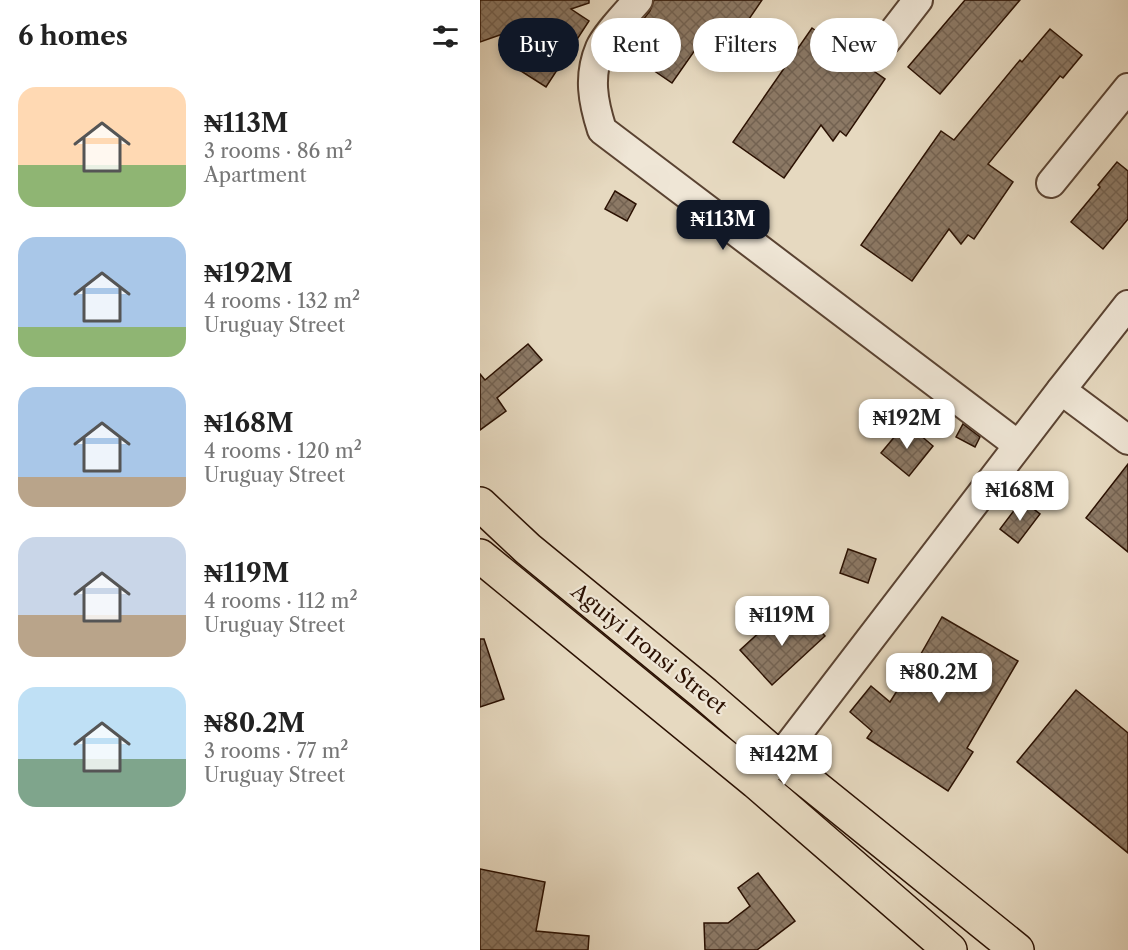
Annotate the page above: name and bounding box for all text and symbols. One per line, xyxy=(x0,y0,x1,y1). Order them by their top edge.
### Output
chip: Buy xyxy=(498,18,579,72)
chip: Rent xyxy=(591,18,681,72)
chip: Filters xyxy=(693,18,798,72)
chip: New xyxy=(810,18,898,72)
text: 6 homes xyxy=(18,20,128,52)
icon: filters xyxy=(429,20,462,53)
text: ₦113M xyxy=(204,107,288,139)
icon: home xyxy=(66,111,138,183)
text: 3 rooms · 86 m² xyxy=(204,139,352,163)
text: Apartment xyxy=(204,163,307,187)
pin: ₦113M xyxy=(681,200,765,251)
text: ₦113M xyxy=(691,207,755,231)
text: ₦192M xyxy=(204,257,293,289)
icon: home xyxy=(66,261,138,333)
text: 4 rooms · 132 m² xyxy=(204,289,360,313)
text: Uruguay Street xyxy=(204,313,345,337)
pin: ₦192M xyxy=(865,399,949,450)
text: ₦192M xyxy=(873,406,941,430)
text: ₦168M xyxy=(204,407,294,439)
icon: home xyxy=(66,411,138,483)
text: 4 rooms · 120 m² xyxy=(204,439,362,463)
text: Uruguay Street xyxy=(204,463,345,487)
pin: ₦168M xyxy=(978,471,1062,522)
text: ₦168M xyxy=(986,478,1054,502)
text: ₦119M xyxy=(204,557,289,589)
icon: home xyxy=(66,561,138,633)
street label: Aguiyi Ironsi Street xyxy=(566,578,732,719)
text: 4 rooms · 112 m² xyxy=(204,589,358,613)
pin: ₦119M xyxy=(740,596,824,647)
text: ₦119M xyxy=(749,603,815,627)
text: Uruguay Street xyxy=(204,613,345,637)
pin: ₦80.2M xyxy=(890,653,988,704)
text: ₦80.2M xyxy=(900,660,978,684)
text: ₦80.2M xyxy=(204,707,305,739)
icon: home xyxy=(66,711,138,783)
pin: ₦142M xyxy=(742,735,826,786)
text: 3 rooms · 77 m² xyxy=(204,739,348,763)
text: ₦142M xyxy=(750,742,818,766)
text: Uruguay Street xyxy=(204,763,345,787)

